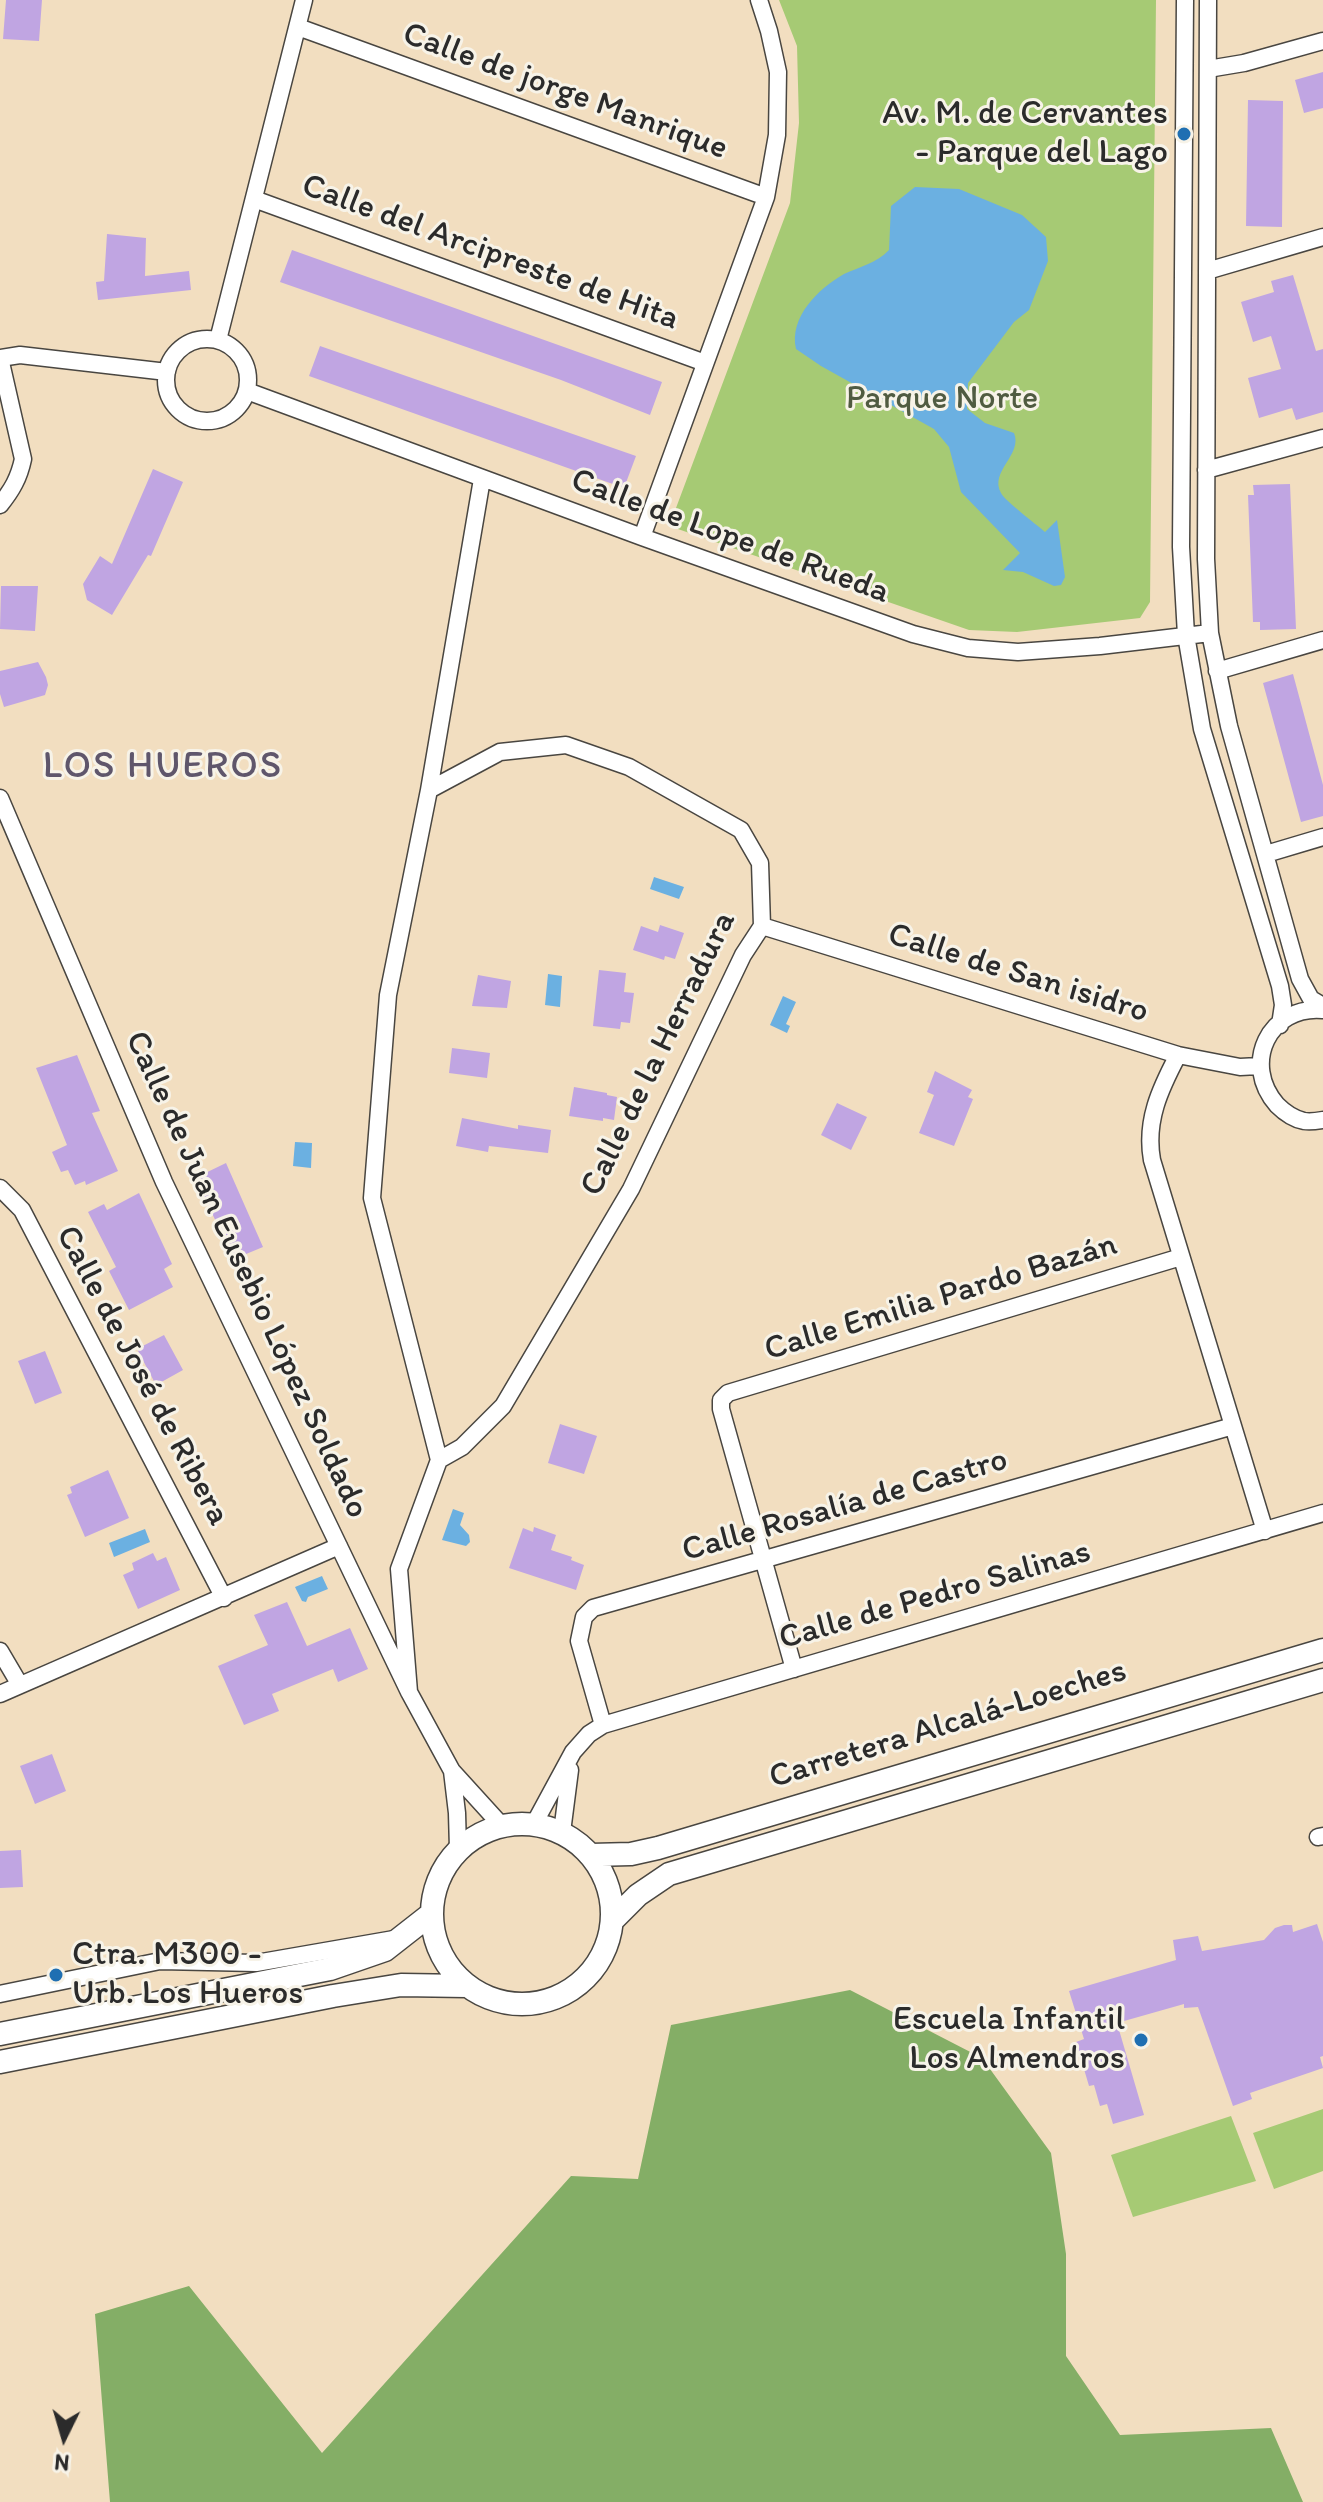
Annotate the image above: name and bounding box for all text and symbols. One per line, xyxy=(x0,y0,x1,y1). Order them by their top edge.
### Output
street label: Calle de jorge Manrique xyxy=(397,14,733,170)
place label: Av. M. de Cervantes - Parque del Lago xyxy=(882,94,1168,174)
marker: Av. M. de Cervantes - Parque del Lago xyxy=(1175,125,1193,143)
street label: Calle del Arcipreste de Hita xyxy=(296,166,684,340)
park label: Parque Norte xyxy=(846,379,1038,419)
street label: Calle de Lope de Rueda xyxy=(565,460,895,614)
district label: LOS HUEROS xyxy=(42,744,284,790)
street label: Calle de la Herradura xyxy=(572,905,746,1203)
street label: Calle de San isidro xyxy=(883,915,1153,1033)
street label: Calle de Juan Eusebio López Soldado xyxy=(115,1025,377,1525)
street label: Calle de José de Ribera xyxy=(46,1219,238,1533)
street label: Calle Emilia Pardo Bazán xyxy=(760,1225,1122,1371)
street label: Calle Rosalía de Castro xyxy=(678,1440,1012,1572)
street label: Calle de Pedro Salinas xyxy=(774,1532,1096,1660)
street label: Carretera Alcalá-Loeches xyxy=(765,1651,1131,1799)
place label: Ctra. M300 - Urb. Los Hueros xyxy=(72,1935,303,2014)
marker: Ctra. M300 - Urb. Los Hueros xyxy=(47,1966,65,1984)
place label: Escuela Infantil Los Almendros xyxy=(893,2000,1125,2080)
marker: Escuela Infantil Los Almendros xyxy=(1132,2031,1150,2049)
north arrow xyxy=(24,2398,104,2478)
text: N xyxy=(53,2448,70,2477)

